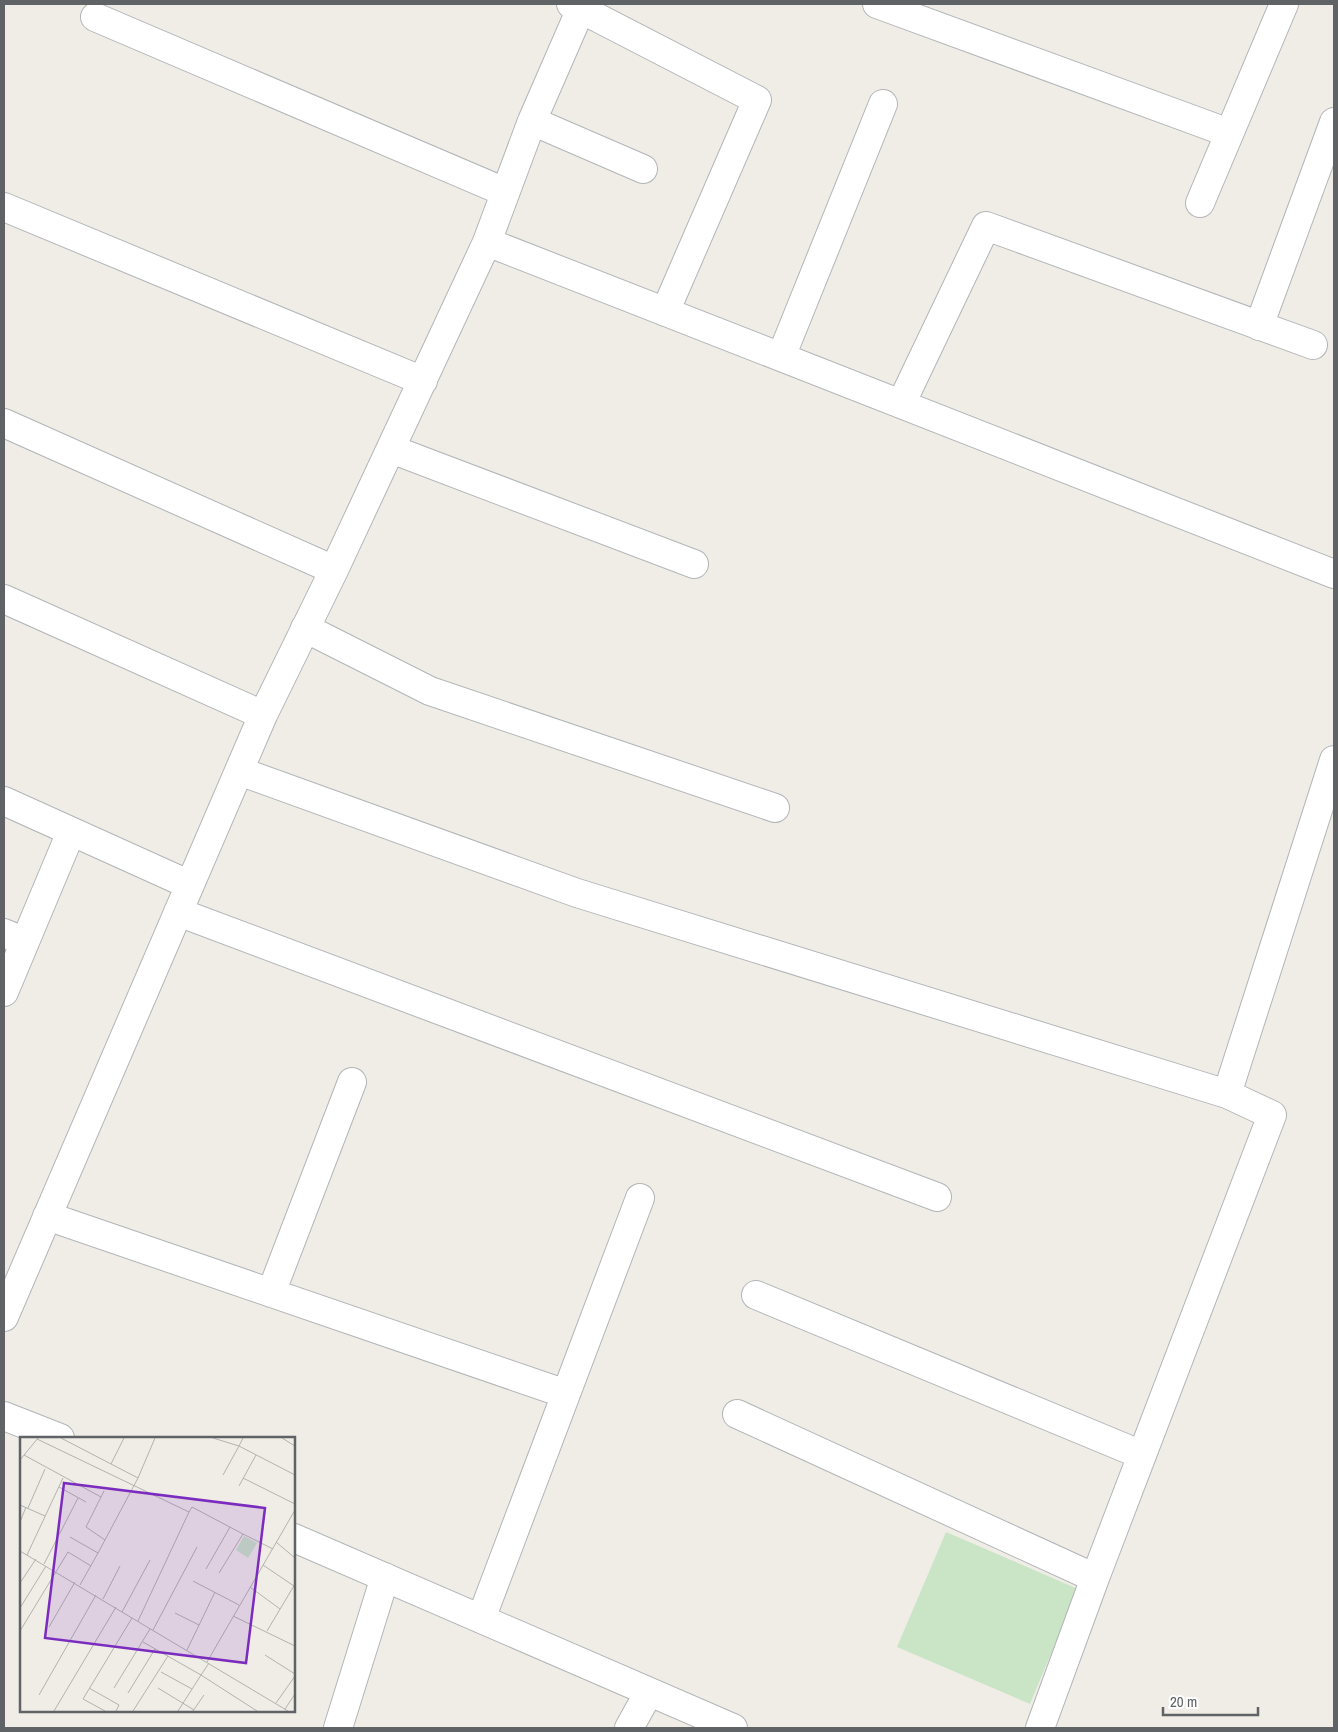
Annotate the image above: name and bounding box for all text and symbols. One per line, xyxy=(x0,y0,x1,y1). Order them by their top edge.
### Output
inset map xyxy=(20,1437,295,1712)
scale bar xyxy=(1163,1684,1258,1716)
text: 20 m xyxy=(1170,1691,1197,1712)

